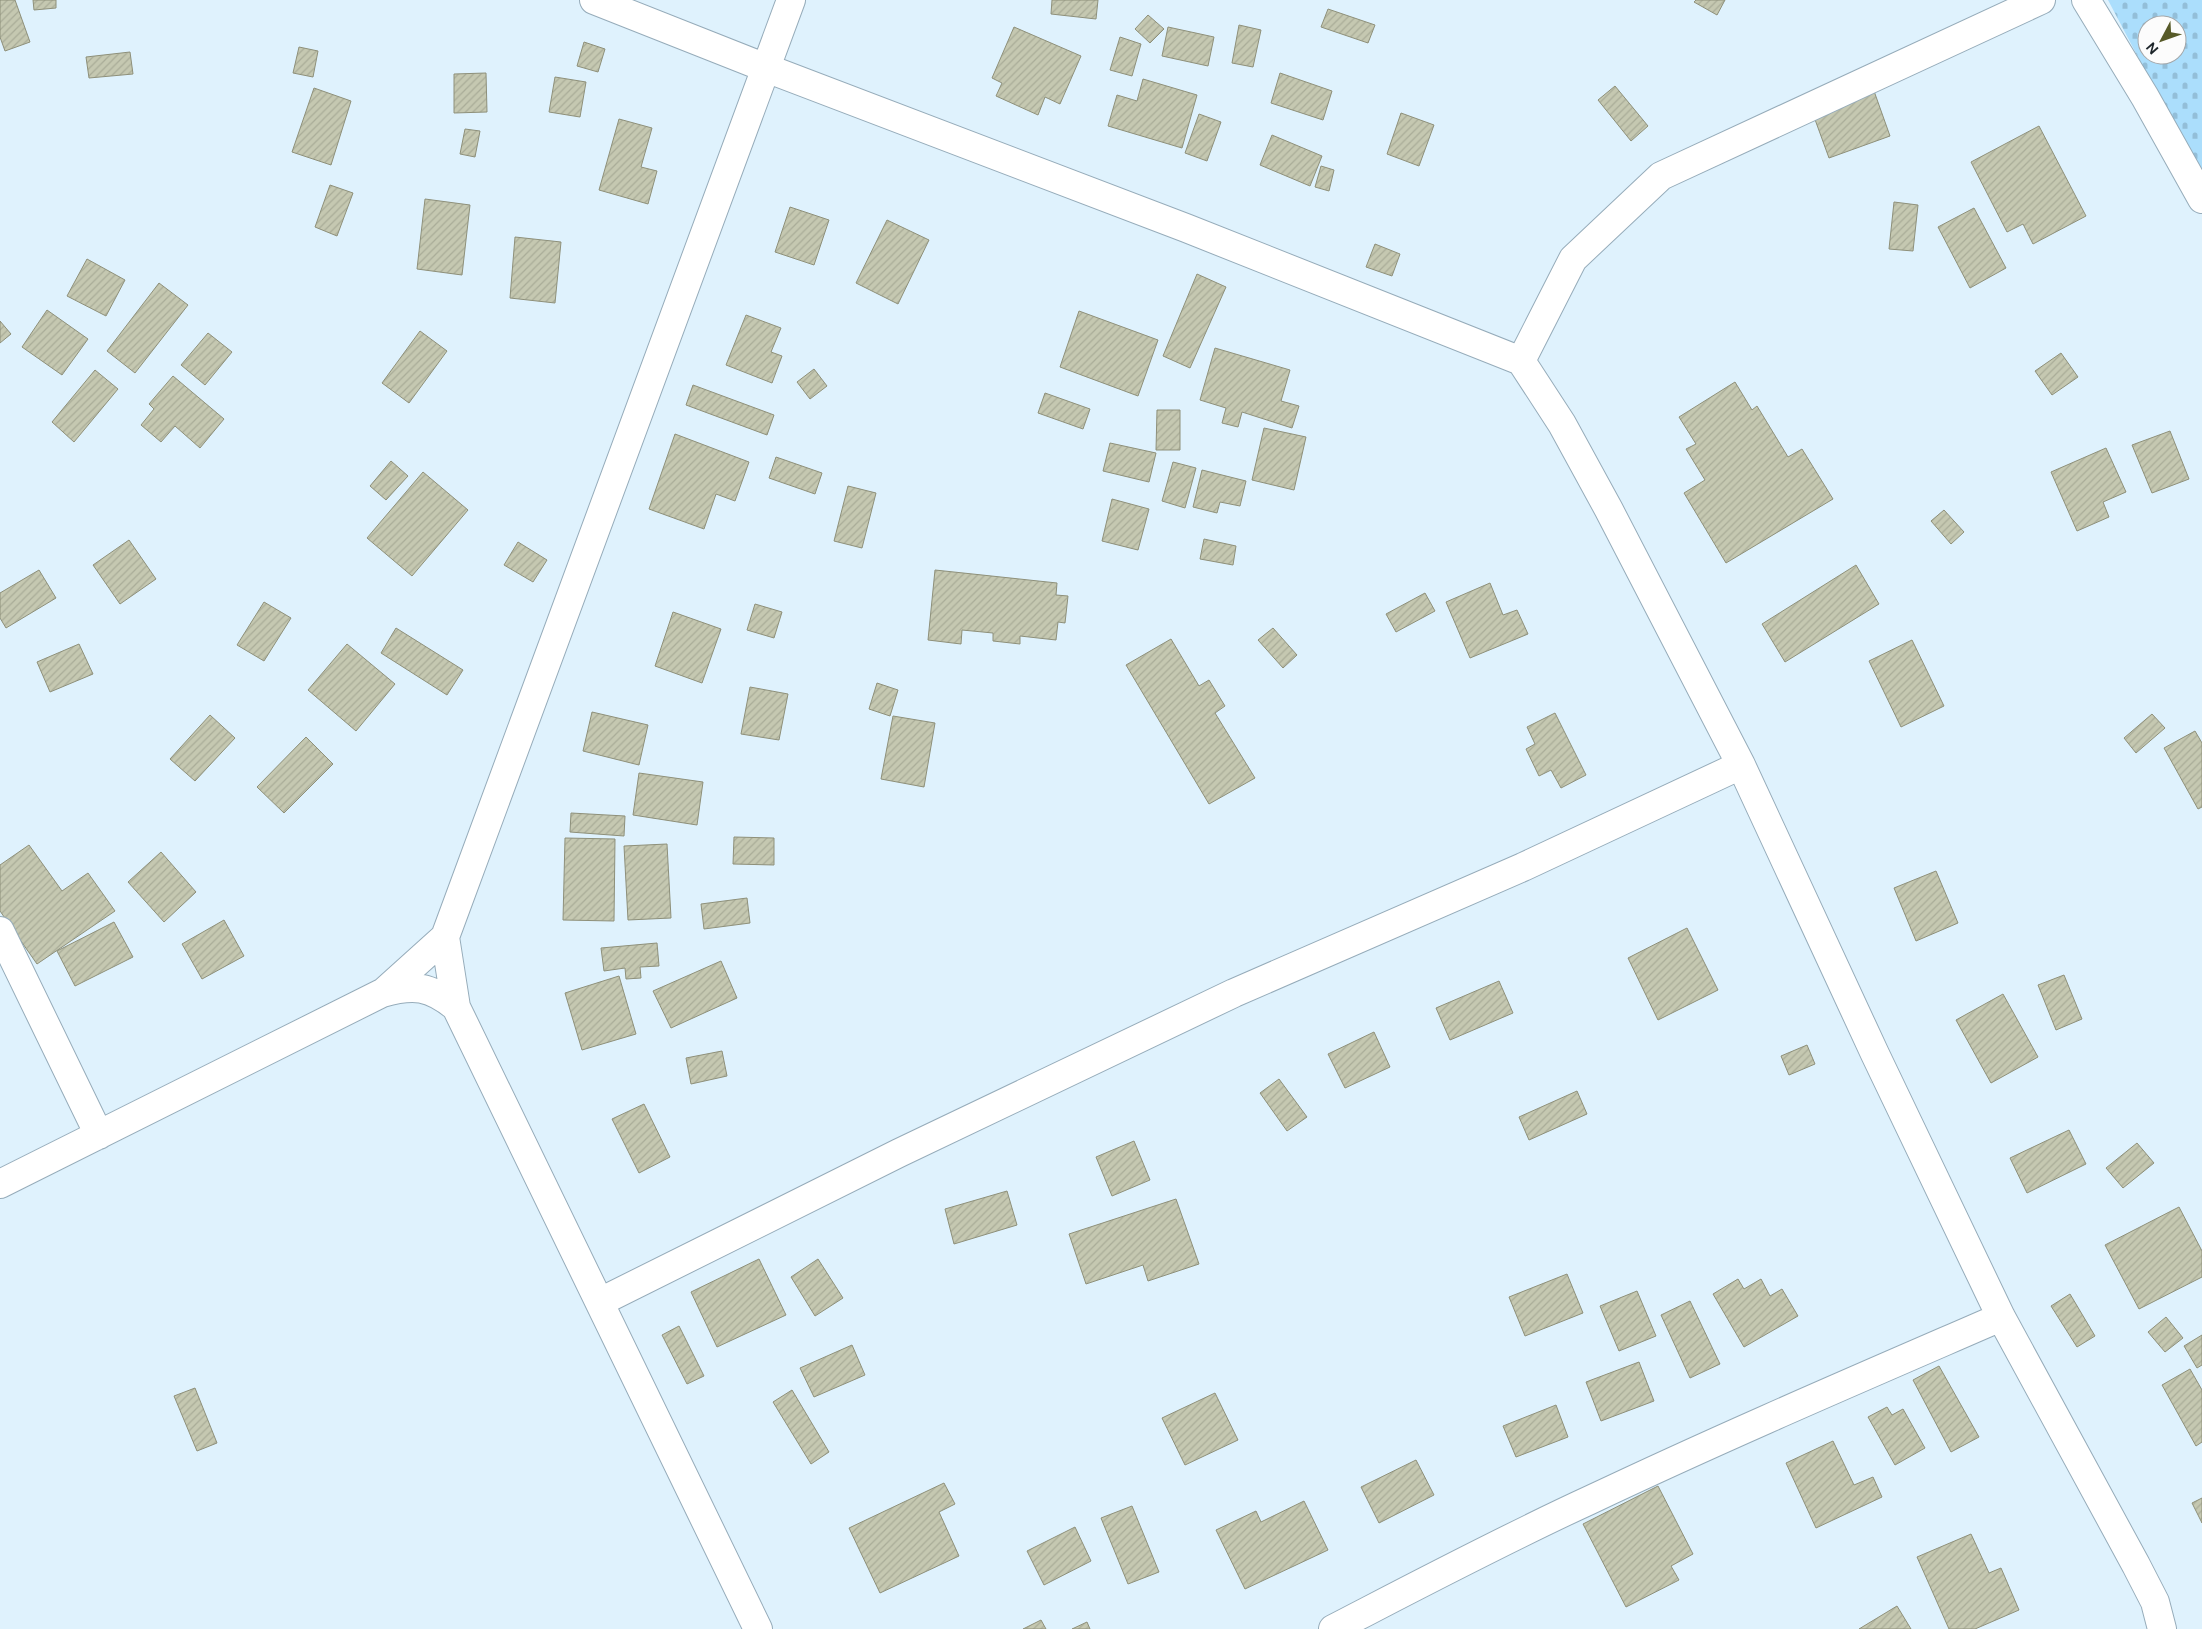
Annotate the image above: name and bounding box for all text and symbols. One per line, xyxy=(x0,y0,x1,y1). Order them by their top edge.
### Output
north arrow xyxy=(2137,15,2187,65)
text: N xyxy=(2142,39,2162,58)

